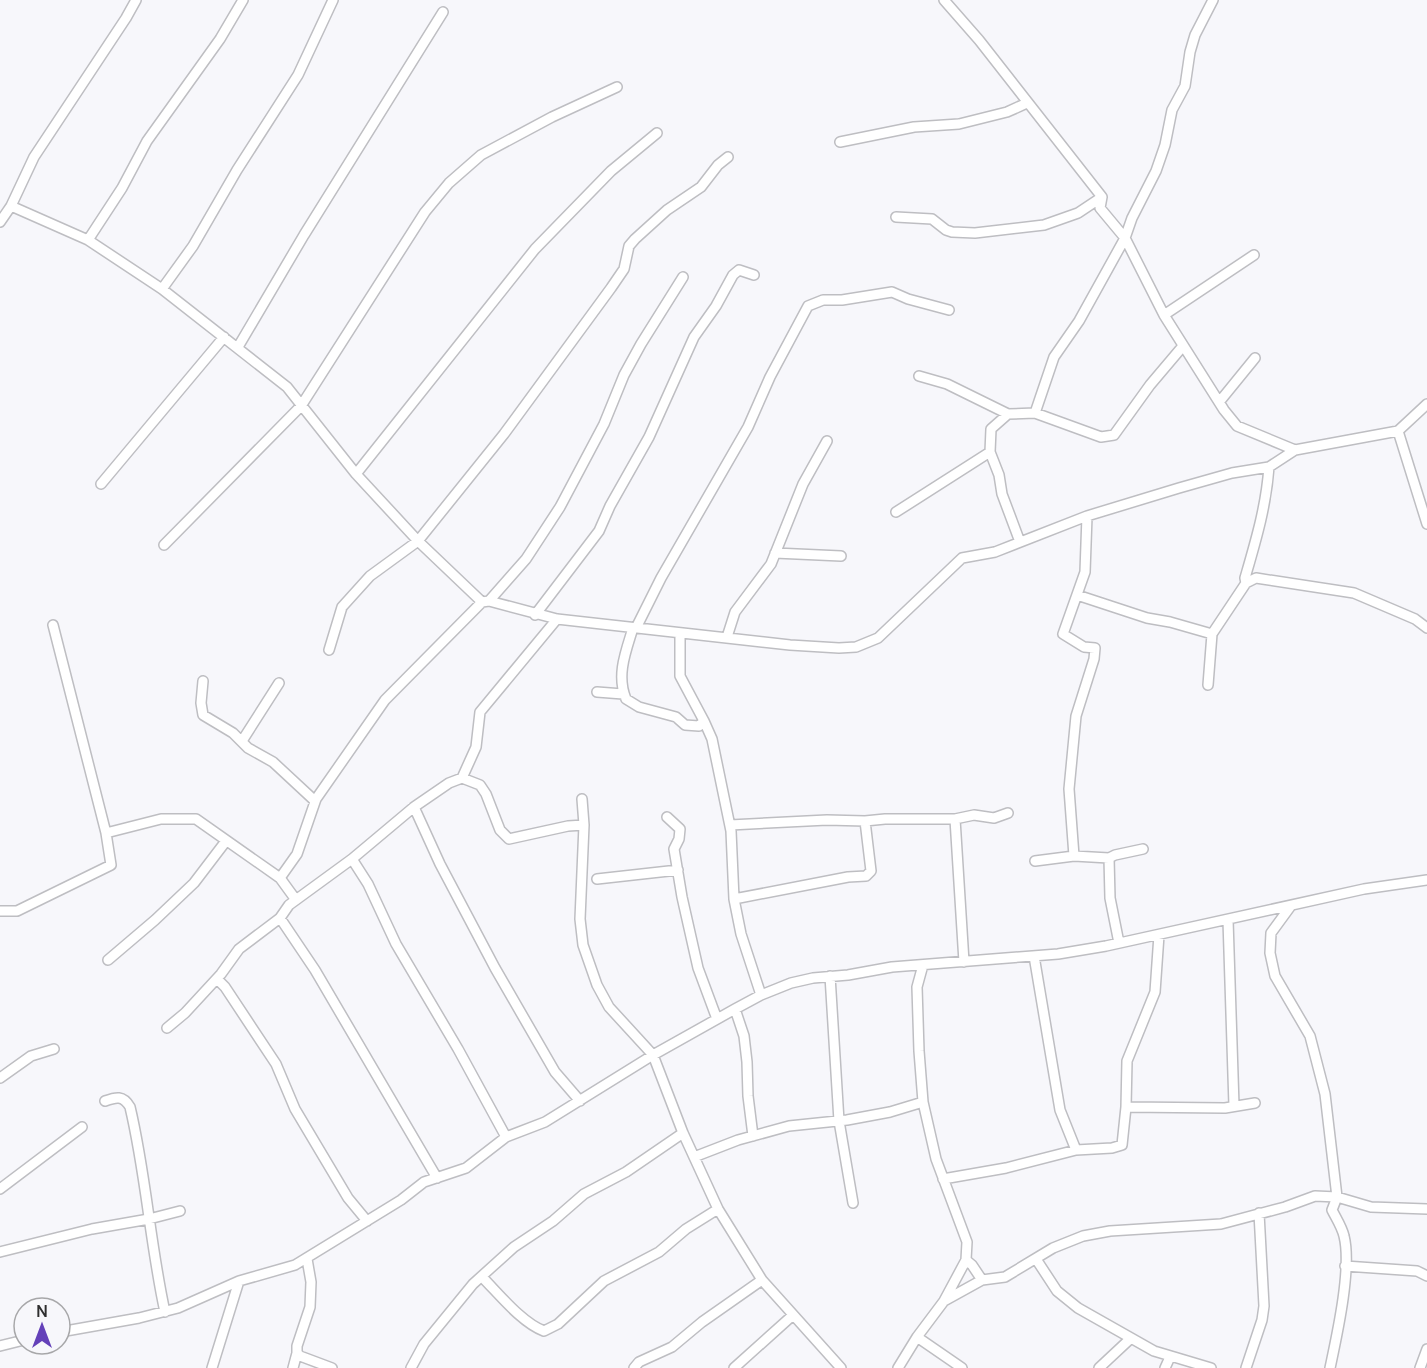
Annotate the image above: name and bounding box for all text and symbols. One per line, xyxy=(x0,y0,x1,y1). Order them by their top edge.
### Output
north arrow xyxy=(12,1296,72,1356)
text: N xyxy=(36,1300,48,1322)

